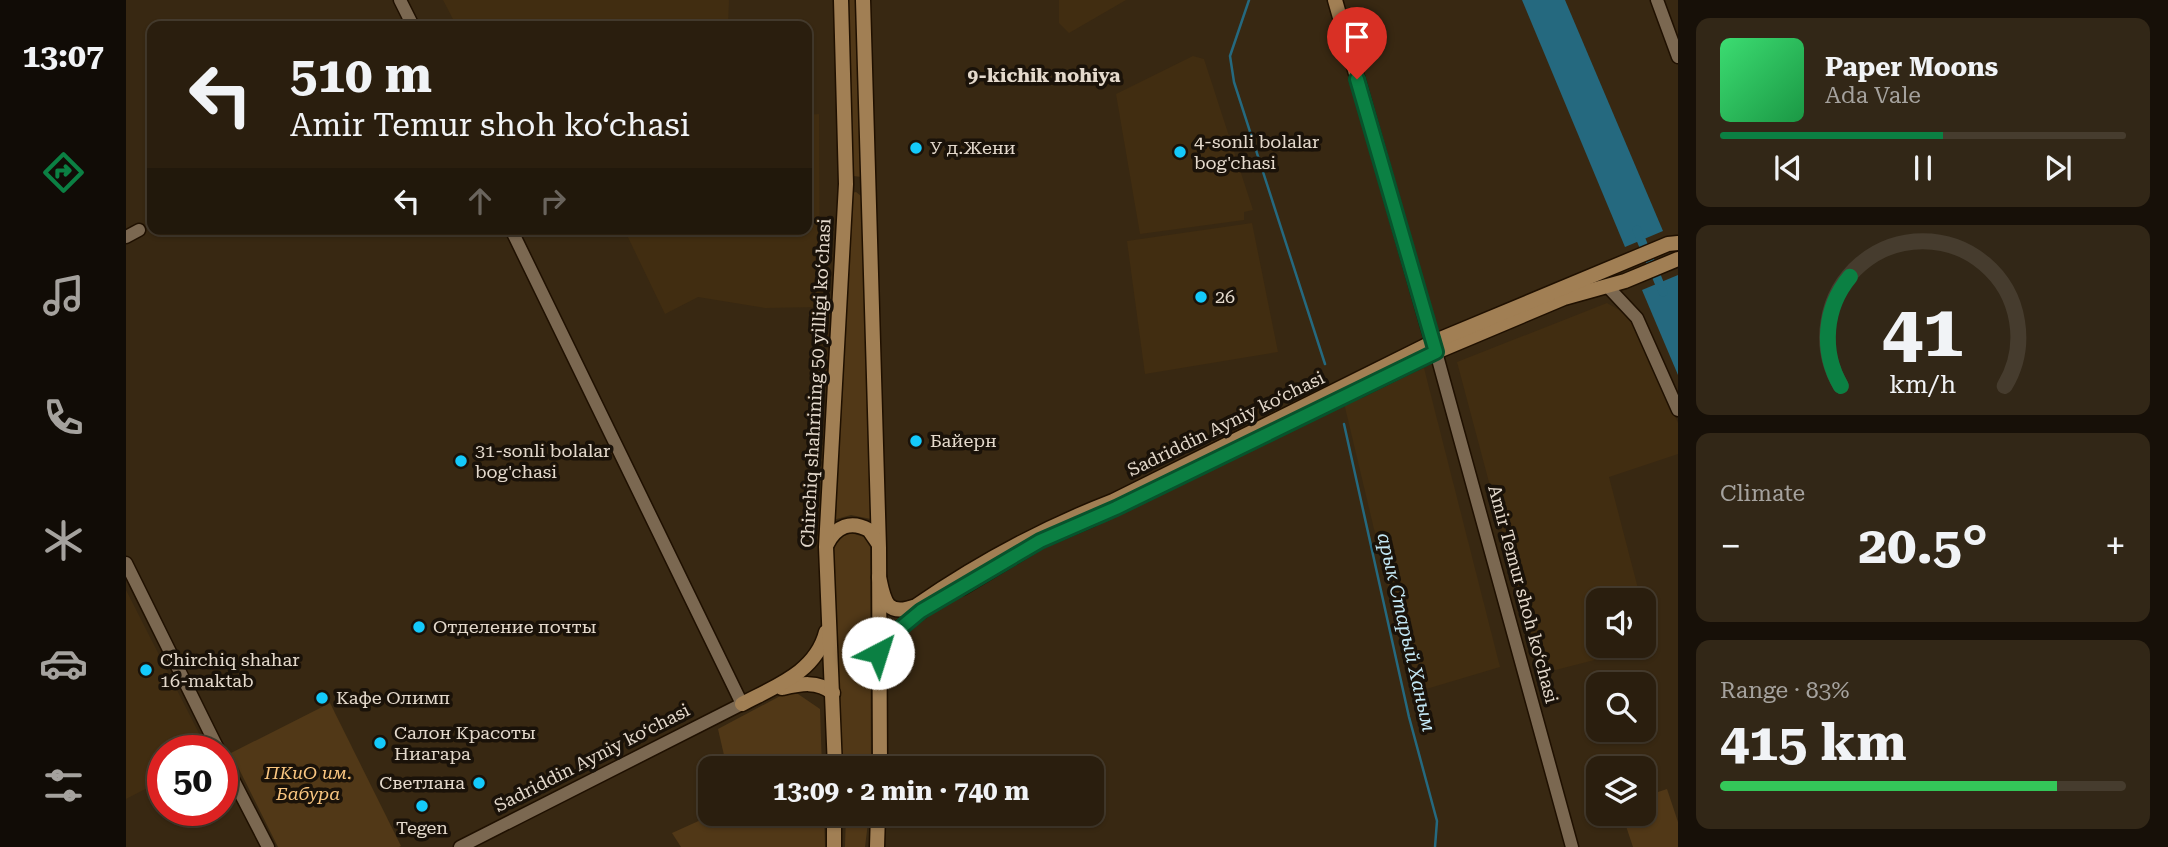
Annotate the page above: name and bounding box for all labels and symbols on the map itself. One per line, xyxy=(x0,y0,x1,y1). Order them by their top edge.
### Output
pin xyxy=(1327,7,1387,79)
district label: 9-kichik nohiya xyxy=(968,64,1120,87)
place label: 4-sonli bolalar bog'chasi xyxy=(1194,131,1319,173)
place label: У д.Жени xyxy=(930,137,1016,158)
marker: У д.Жени xyxy=(908,140,924,156)
marker: 4-sonli bolalar bog'chasi xyxy=(1172,144,1188,160)
street label: Chirchiq shahrining 50 yilligi koʻchasi xyxy=(796,218,835,548)
place label: 26 xyxy=(1215,286,1235,307)
marker: 26 xyxy=(1193,289,1209,305)
street label: Sadriddin Ayniy ko‘chasi xyxy=(1124,367,1328,480)
place label: Байерн xyxy=(930,430,997,451)
marker: Байерн xyxy=(908,433,924,449)
place label: 31-sonli bolalar bog'chasi xyxy=(475,440,611,482)
marker: 31-sonli bolalar bog'chasi xyxy=(453,453,469,469)
street label: Amir Temur shoh ko‘chasi xyxy=(1484,482,1563,705)
water label: арык Старый Ханым xyxy=(1372,530,1441,734)
place label: Отделение почты xyxy=(433,616,597,637)
position arrow xyxy=(841,616,915,690)
marker: Отделение почты xyxy=(411,619,427,635)
place label: Chirchiq shahar 16-maktab xyxy=(160,649,300,691)
marker: Chirchiq shahar 16-maktab xyxy=(138,662,154,678)
place label: Кафе Олимп xyxy=(336,687,450,708)
marker: Кафе Олимп xyxy=(314,690,330,706)
street label: Sadriddin Ayniy ko‘chasi xyxy=(491,699,693,816)
place label: Салон Красоты Ниагара xyxy=(394,722,536,764)
speed limit sign: 50 xyxy=(147,735,238,826)
marker: Салон Красоты Ниагара xyxy=(372,735,388,751)
park label: ПКиО им. Бабура xyxy=(264,762,351,804)
place label: Светлана xyxy=(379,772,465,793)
marker: Светлана xyxy=(471,775,487,791)
marker: Tegen xyxy=(414,798,430,814)
place label: Tegen xyxy=(396,817,448,838)

